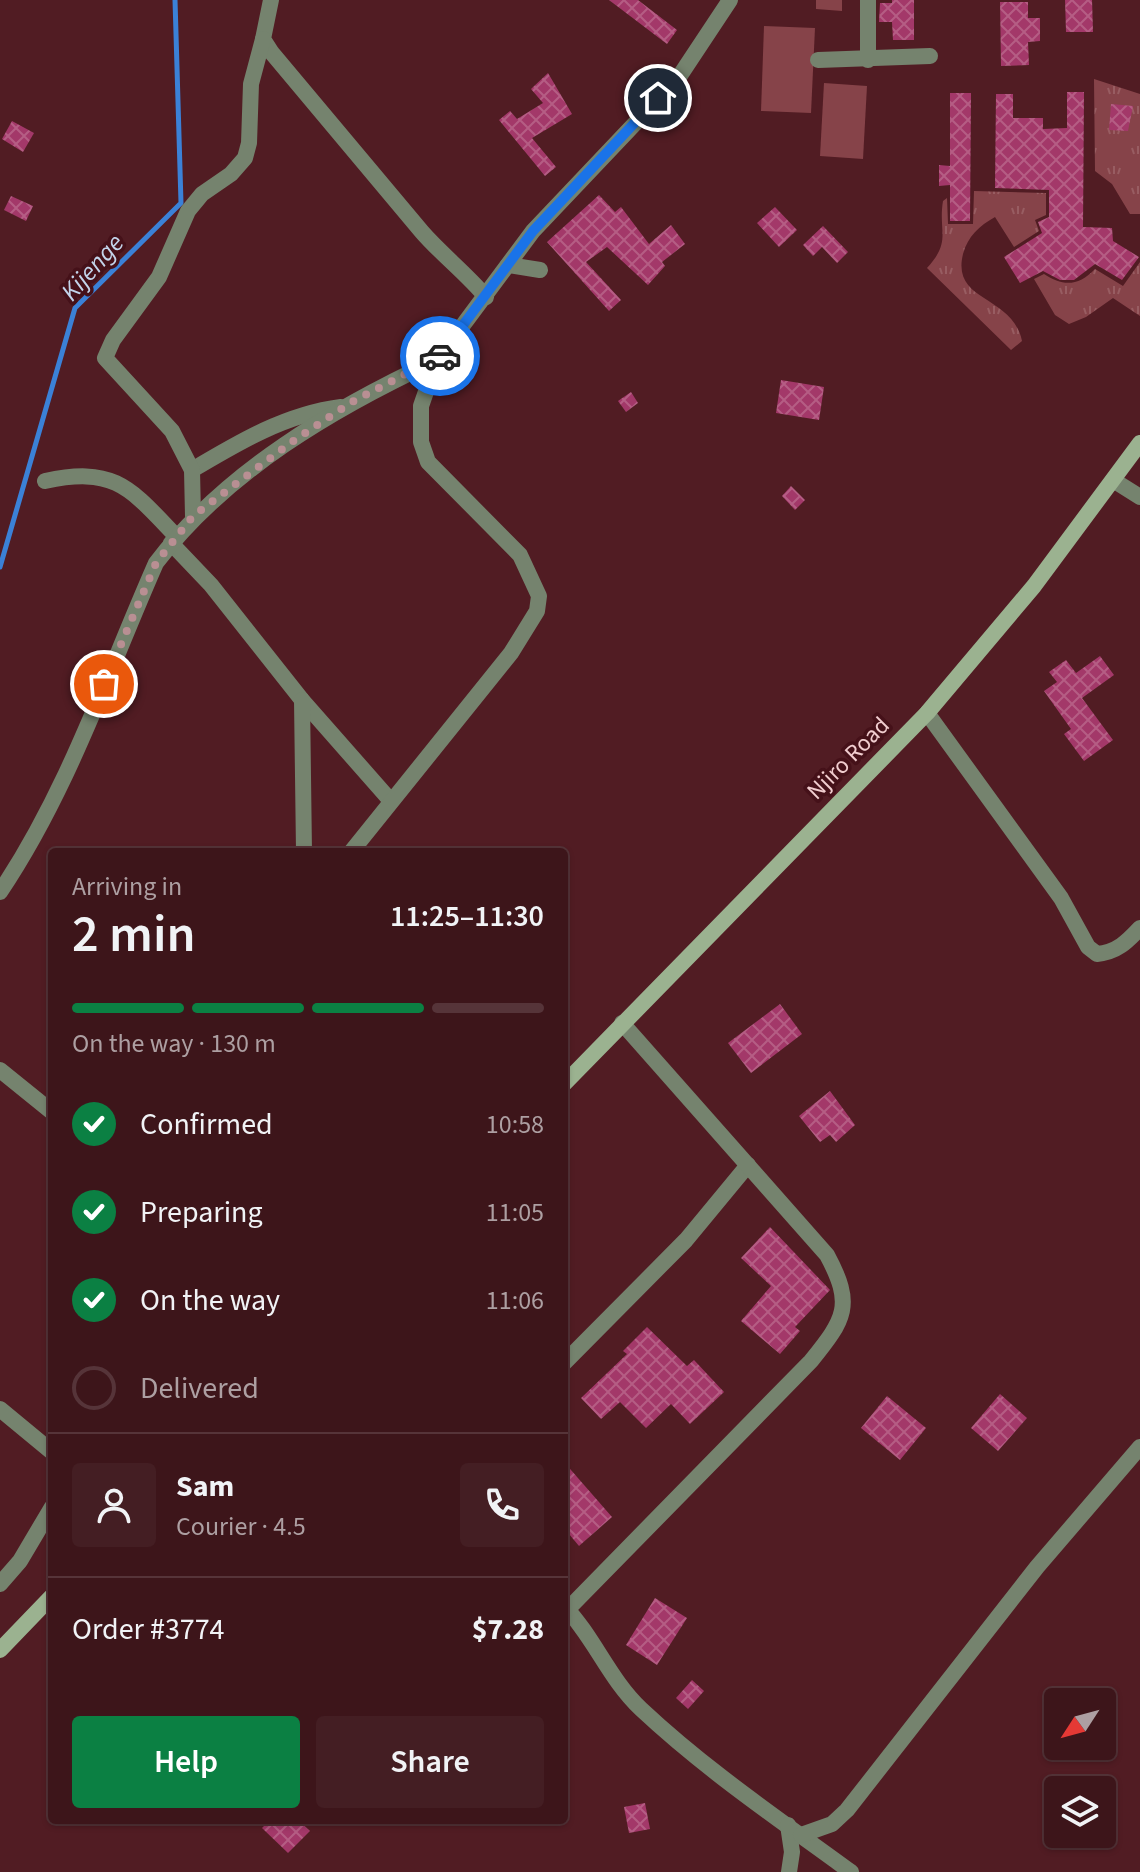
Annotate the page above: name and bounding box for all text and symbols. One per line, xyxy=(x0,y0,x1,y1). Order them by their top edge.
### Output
pin xyxy=(624,64,692,132)
icon: home xyxy=(636,76,680,120)
water label: Kijenge xyxy=(52,226,133,309)
courier xyxy=(400,316,480,396)
icon: car xyxy=(418,334,462,378)
pin xyxy=(70,650,138,718)
icon: bag xyxy=(82,662,126,706)
street label: Njiro Road xyxy=(799,709,898,808)
text: Arriving in xyxy=(72,868,182,905)
text: 11:25–11:30 xyxy=(390,895,544,938)
text: 2 min xyxy=(72,898,196,972)
text: On the way · 130 m xyxy=(72,1025,276,1062)
icon: check xyxy=(72,1102,116,1146)
text: Confirmed xyxy=(140,1103,273,1146)
text: 10:58 xyxy=(486,1106,544,1143)
icon: check xyxy=(72,1190,116,1234)
text: Preparing xyxy=(140,1191,263,1234)
text: 11:05 xyxy=(486,1194,544,1231)
icon: check xyxy=(72,1278,116,1322)
text: On the way xyxy=(140,1279,280,1322)
text: 11:06 xyxy=(486,1282,544,1319)
text: Delivered xyxy=(140,1367,259,1410)
button: person xyxy=(72,1463,156,1547)
button: phone xyxy=(460,1463,544,1547)
text: Sam xyxy=(176,1465,234,1508)
text: Courier · 4.5 xyxy=(176,1508,306,1545)
text: Order #3774 xyxy=(72,1608,225,1651)
text: $7.28 xyxy=(472,1608,544,1651)
north arrow xyxy=(1044,1688,1116,1760)
map controls xyxy=(1044,1688,1116,1848)
button: Help xyxy=(72,1716,300,1808)
button: Share xyxy=(316,1716,544,1808)
button: layers xyxy=(1044,1776,1116,1848)

